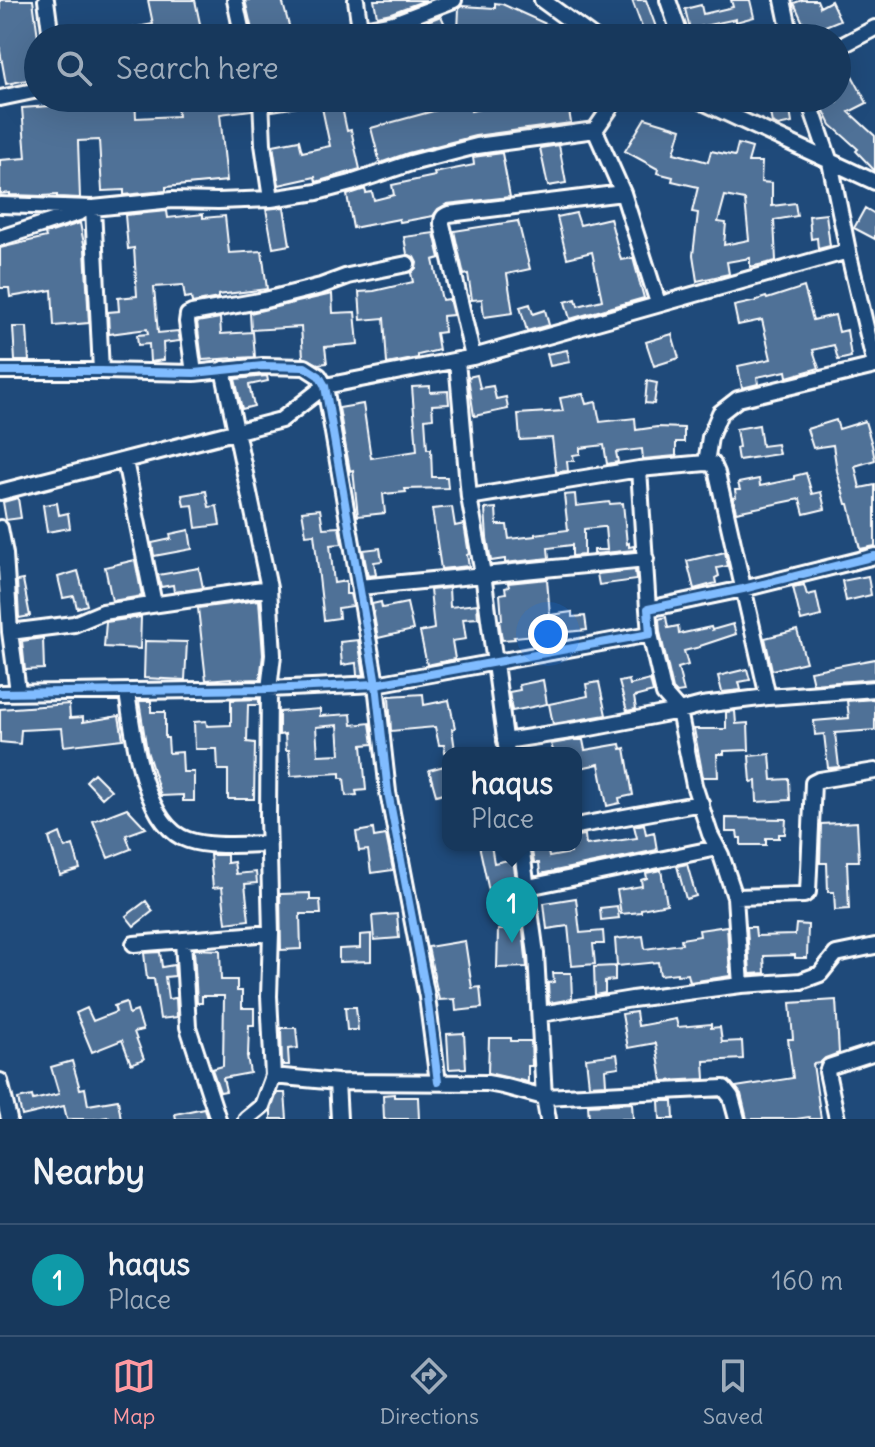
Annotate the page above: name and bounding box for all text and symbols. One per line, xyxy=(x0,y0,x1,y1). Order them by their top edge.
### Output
search box xyxy=(24,24,851,112)
icon: search xyxy=(52,46,96,90)
text: Search here xyxy=(116,49,279,87)
your location xyxy=(528,614,568,654)
popup xyxy=(442,747,582,851)
text: haqus xyxy=(471,764,553,802)
text: Place xyxy=(471,802,534,835)
pin: 1 xyxy=(486,877,538,943)
text: Nearby xyxy=(32,1150,145,1193)
text: haqus xyxy=(108,1245,190,1283)
text: 1 xyxy=(53,1264,63,1297)
text: 160 m xyxy=(772,1264,843,1297)
text: Place xyxy=(108,1283,171,1316)
tab: Map xyxy=(112,1354,156,1430)
tab: Directions xyxy=(380,1354,479,1430)
tab: Saved xyxy=(703,1354,763,1430)

